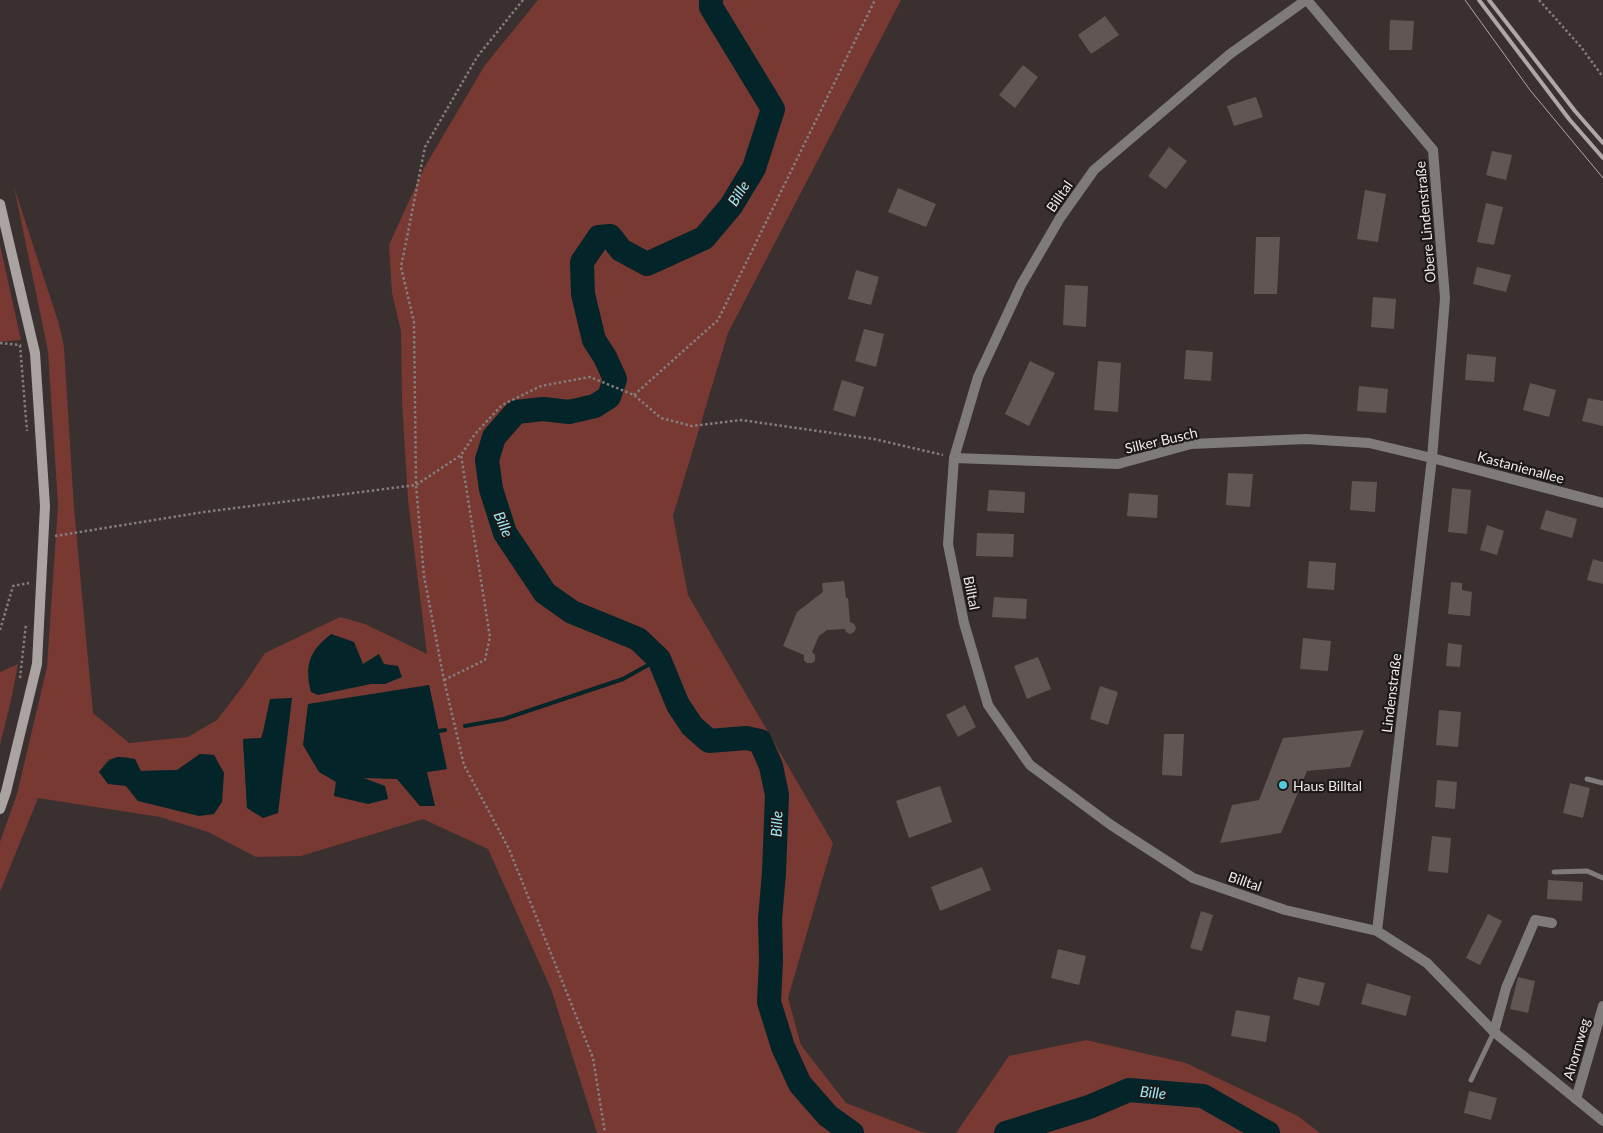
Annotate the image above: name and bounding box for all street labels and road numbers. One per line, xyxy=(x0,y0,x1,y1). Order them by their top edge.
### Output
street label: Obere Lindenstraße xyxy=(1411,160,1439,284)
street label: Billtal xyxy=(1042,177,1076,215)
street label: Silker Busch xyxy=(1123,423,1199,457)
street label: Kastanienallee xyxy=(1476,447,1566,487)
street label: Billtal xyxy=(960,575,984,611)
street label: Lindenstraße xyxy=(1378,652,1404,734)
street label: Billtal xyxy=(1226,867,1264,895)
street label: Ahornweg xyxy=(1559,1016,1593,1082)

